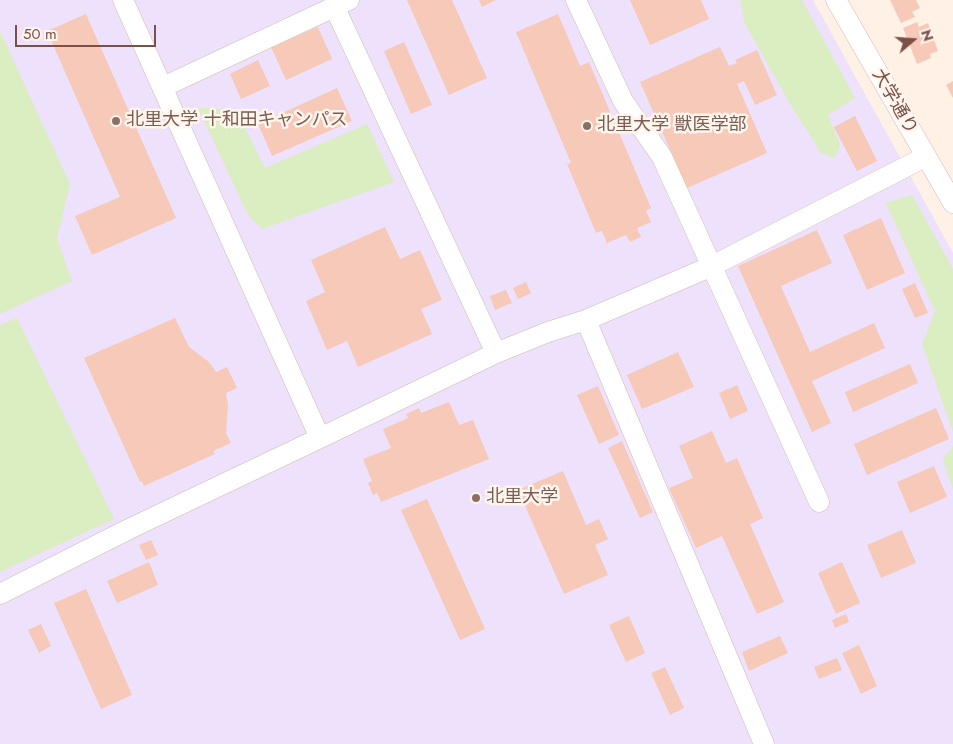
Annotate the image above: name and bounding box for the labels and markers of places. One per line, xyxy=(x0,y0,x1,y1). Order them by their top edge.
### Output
place label: 北里大学 十和田キャンパス xyxy=(126,110,347,132)
marker: 北里大学 十和田キャンパス xyxy=(110,115,122,127)
place label: 北里大学 獣医学部 xyxy=(597,115,746,137)
marker: 北里大学 獣医学部 xyxy=(581,120,593,132)
place label: 北里大学 xyxy=(486,487,558,509)
marker: 北里大学 xyxy=(470,492,482,504)

